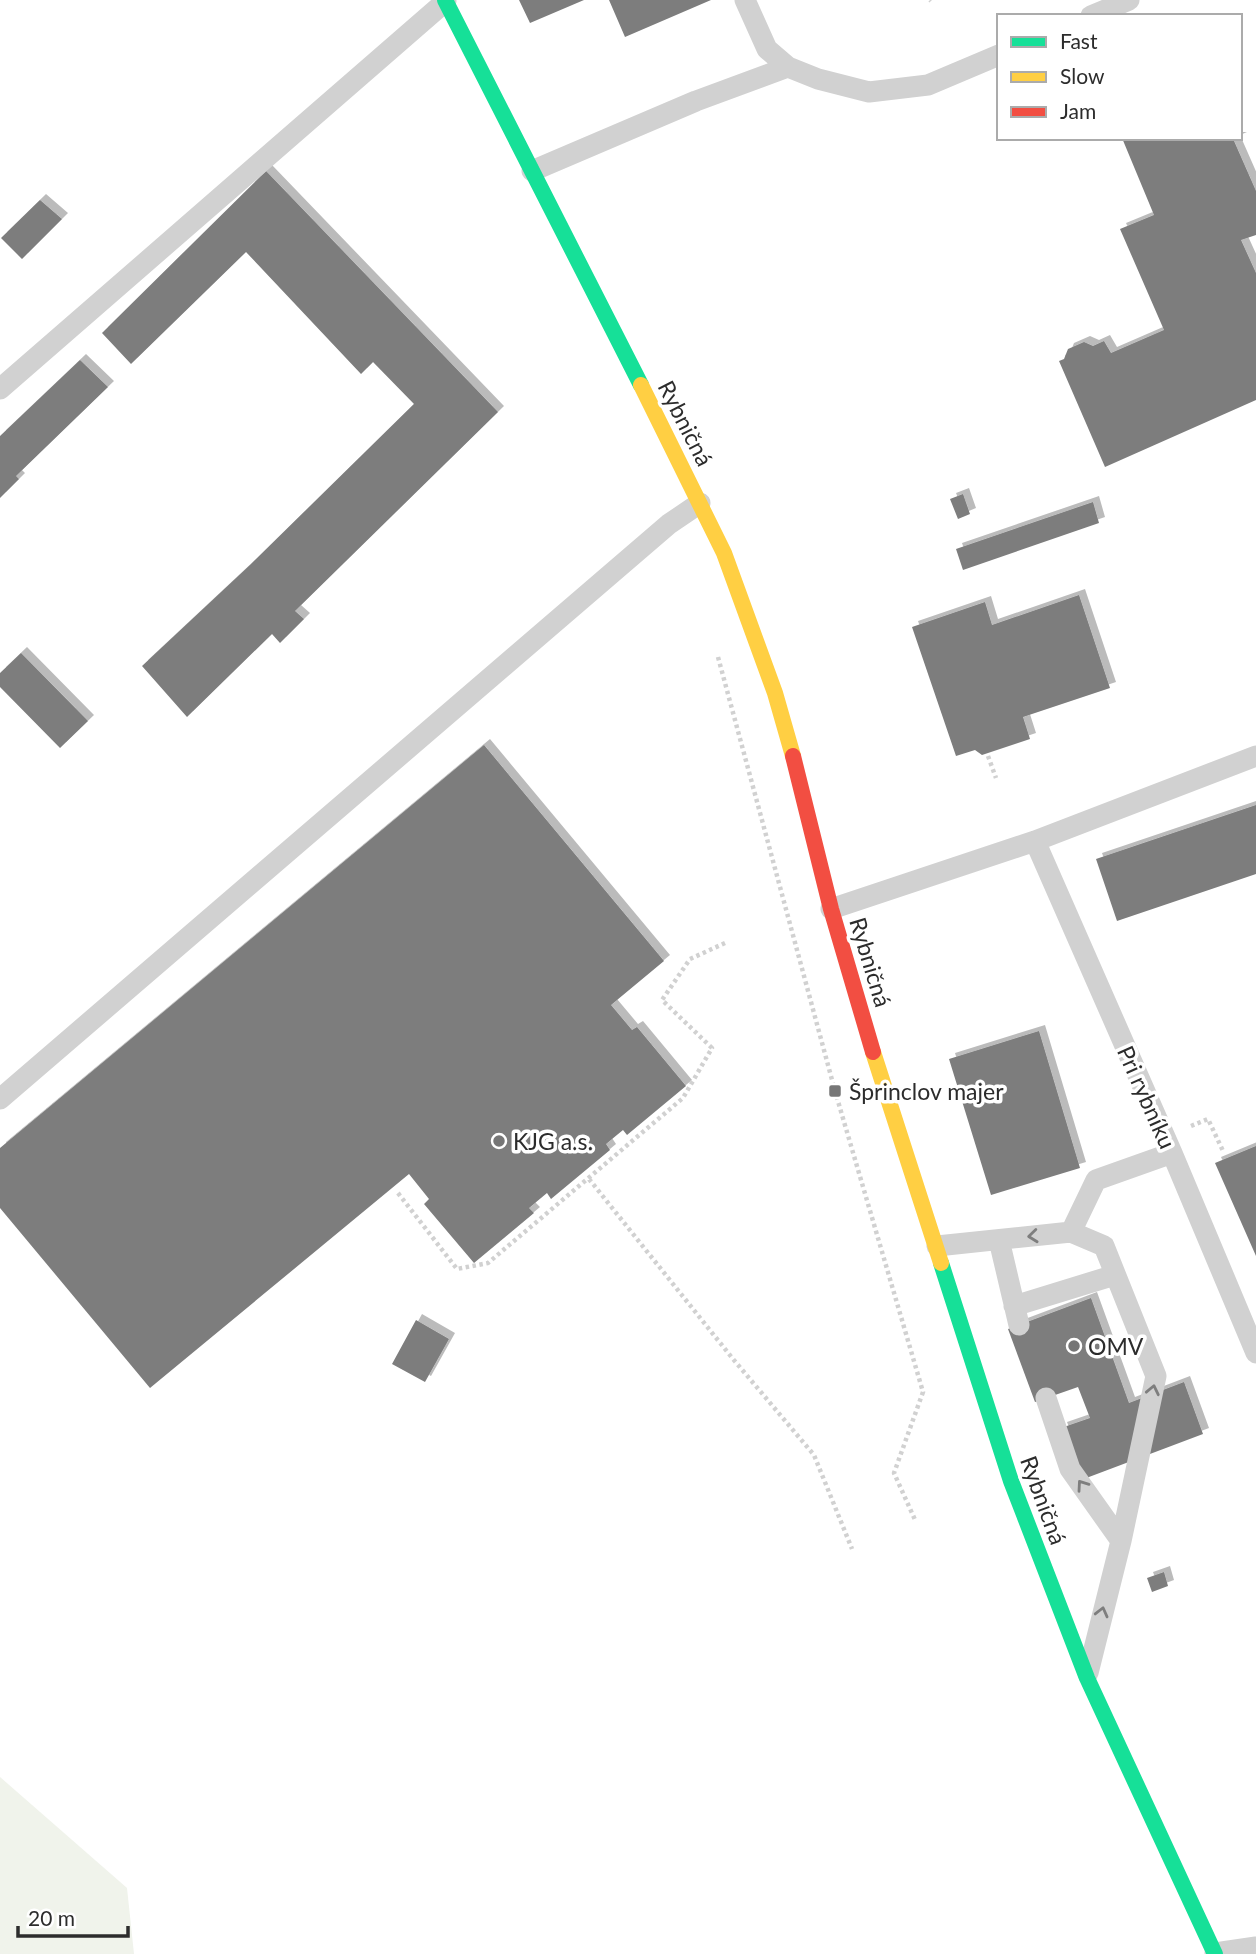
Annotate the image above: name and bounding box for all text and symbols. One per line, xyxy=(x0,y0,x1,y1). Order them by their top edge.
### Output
legend xyxy=(997,14,1242,140)
text: Fast xyxy=(1060,28,1098,53)
text: Slow xyxy=(1060,63,1105,88)
text: Jam xyxy=(1060,98,1096,123)
street label: Rybničná xyxy=(653,375,719,471)
street label: Rybničná xyxy=(844,914,898,1010)
street label: Pri rybníku xyxy=(1112,1041,1182,1153)
place label: Šprinclov majer xyxy=(849,1077,1004,1105)
marker: Šprinclov majer xyxy=(827,1083,843,1099)
place label: KJG a.s. xyxy=(513,1127,593,1155)
marker: KJG a.s. xyxy=(491,1133,507,1149)
one-way arrow xyxy=(1028,1229,1039,1244)
place label: OMV xyxy=(1088,1332,1144,1360)
marker: OMV xyxy=(1066,1338,1082,1354)
one-way arrow xyxy=(1145,1384,1159,1396)
street label: Rybničná xyxy=(1015,1452,1073,1548)
one-way arrow xyxy=(1078,1480,1090,1493)
one-way arrow xyxy=(1094,1606,1108,1618)
scale bar xyxy=(18,1895,128,1939)
text: 20 m xyxy=(28,1905,75,1930)

